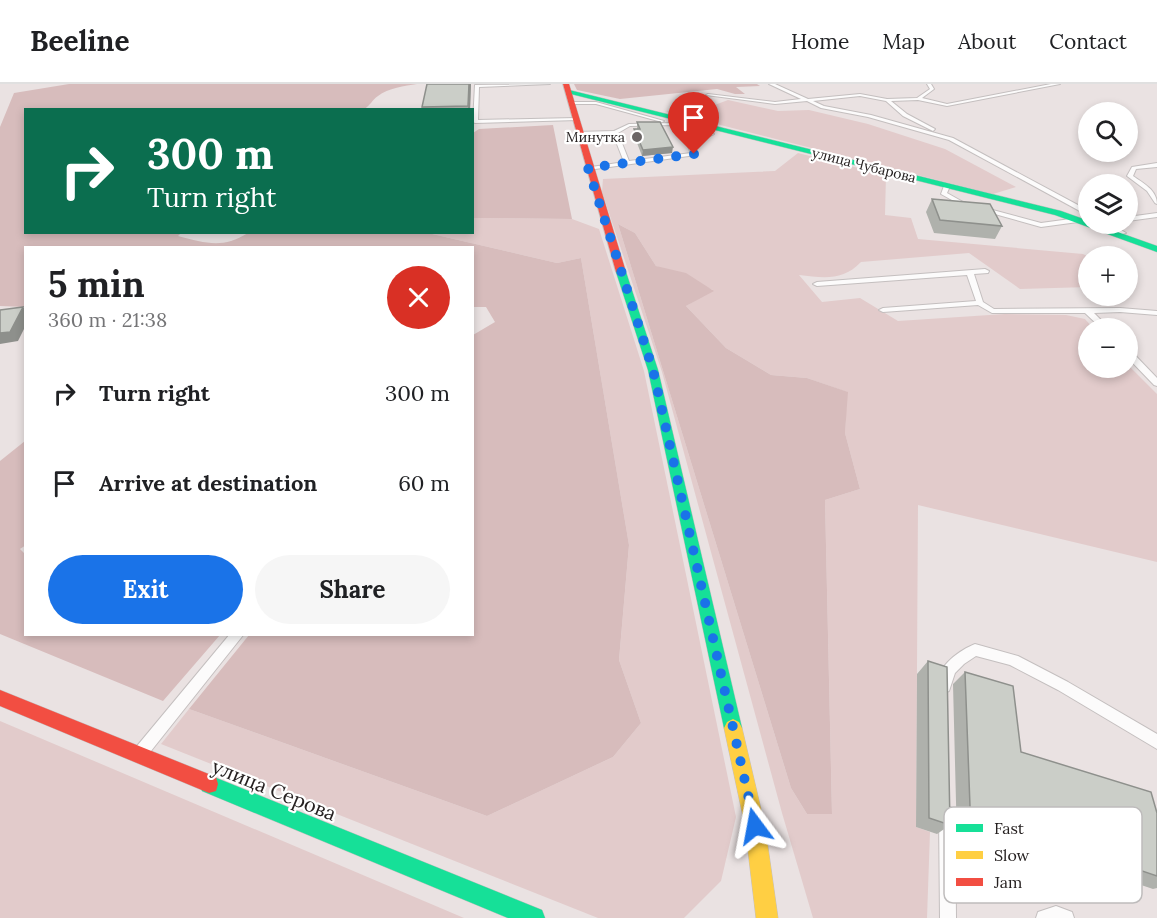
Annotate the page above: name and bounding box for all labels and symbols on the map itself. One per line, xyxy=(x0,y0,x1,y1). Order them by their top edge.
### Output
pin xyxy=(668,92,719,154)
place label: Минутка xyxy=(566,128,625,146)
marker: Минутка xyxy=(630,130,644,144)
street label: улица Чубарова xyxy=(810,143,918,187)
street label: улица Серова xyxy=(208,753,340,826)
position arrow xyxy=(723,794,787,858)
legend xyxy=(944,807,1142,903)
text: Fast xyxy=(994,818,1025,838)
text: Slow xyxy=(994,845,1030,865)
text: Jam xyxy=(993,872,1022,892)

